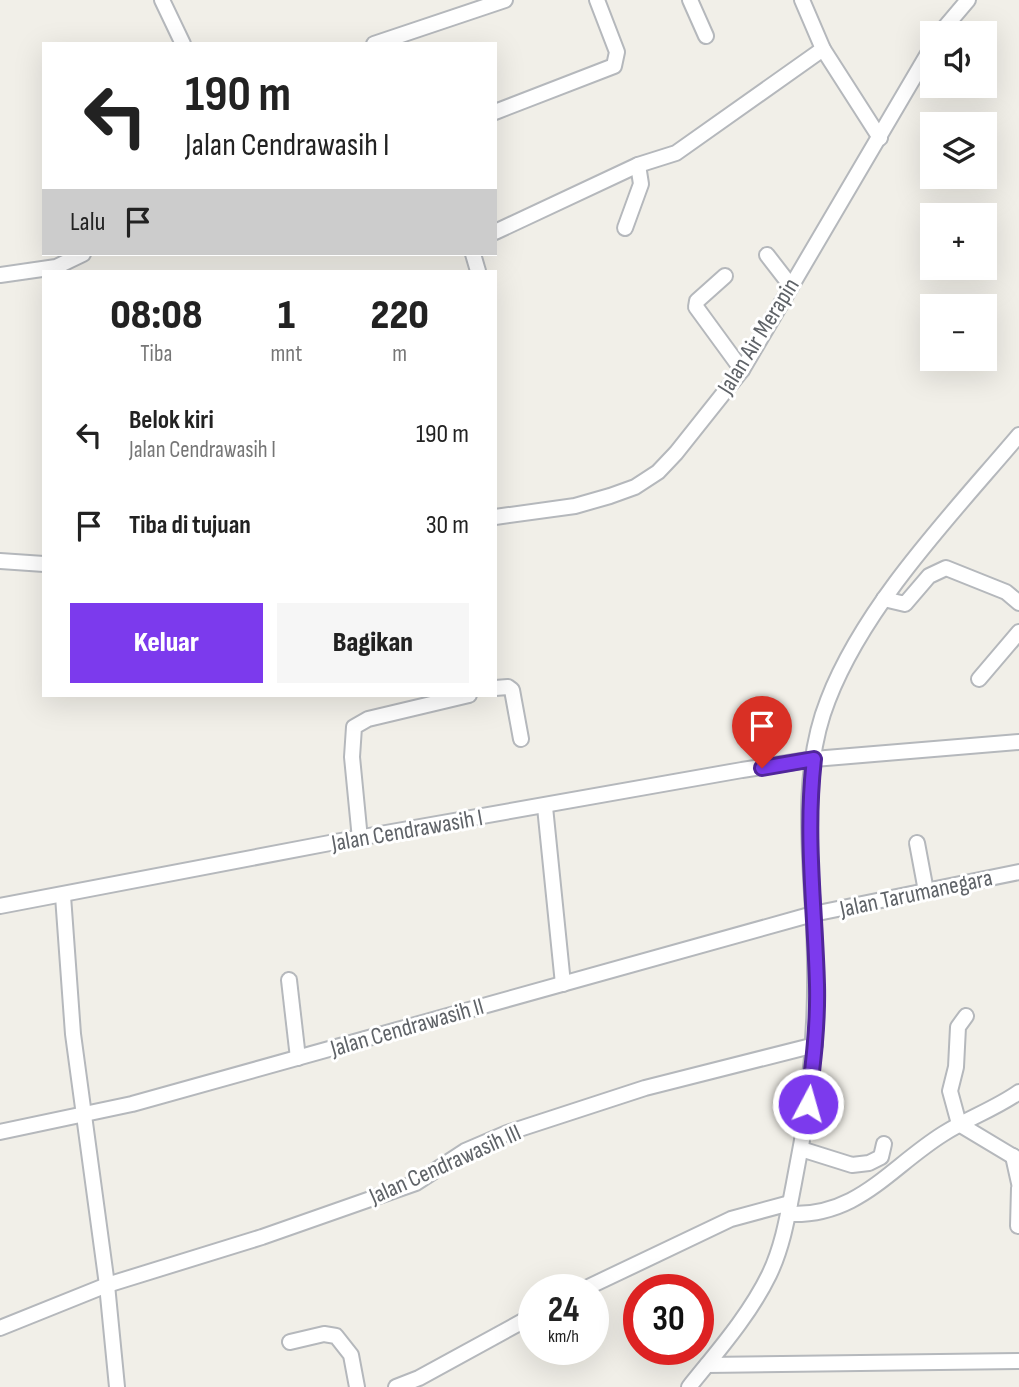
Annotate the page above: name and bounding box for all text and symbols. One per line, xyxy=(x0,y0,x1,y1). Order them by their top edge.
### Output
map controls xyxy=(920,21,997,371)
button: sound xyxy=(920,21,997,98)
text: 190 m xyxy=(185,66,291,125)
icon: left xyxy=(70,70,161,161)
button: layers xyxy=(920,112,997,189)
text: Jalan Cendrawasih I xyxy=(185,126,389,165)
icon: arrive xyxy=(119,203,157,241)
button: + xyxy=(920,203,997,280)
text: Lalu xyxy=(70,207,105,238)
street label: Jalan Air Merapin xyxy=(711,273,806,401)
text: 08:08 xyxy=(110,290,202,341)
text: 1 xyxy=(278,290,295,341)
text: 220 xyxy=(371,290,429,341)
button: − xyxy=(920,294,997,371)
text: Tiba xyxy=(140,340,172,368)
text: mnt xyxy=(271,340,302,368)
text: m xyxy=(392,340,407,368)
text: Belok kiri xyxy=(129,405,214,436)
icon: left xyxy=(70,416,108,454)
text: 190 m xyxy=(416,419,469,450)
text: Jalan Cendrawasih I xyxy=(129,436,276,464)
icon: arrive xyxy=(70,507,108,545)
text: Tiba di tujuan xyxy=(129,510,251,541)
text: 30 m xyxy=(426,510,469,541)
button: Keluar xyxy=(70,603,263,683)
button: Bagikan xyxy=(277,603,469,683)
pin xyxy=(732,696,792,768)
icon: arrive xyxy=(743,707,781,745)
street label: Jalan Cendrawasih I xyxy=(328,803,485,858)
street label: Jalan Tarumanegara xyxy=(836,863,995,924)
street label: Jalan Cendrawasih II xyxy=(326,992,487,1063)
position arrow xyxy=(771,1067,845,1141)
street label: Jalan Cendrawasih III xyxy=(364,1118,526,1211)
speed limit sign: 30 xyxy=(623,1274,714,1365)
text: 24 xyxy=(548,1289,579,1332)
text: km/h xyxy=(548,1326,579,1347)

